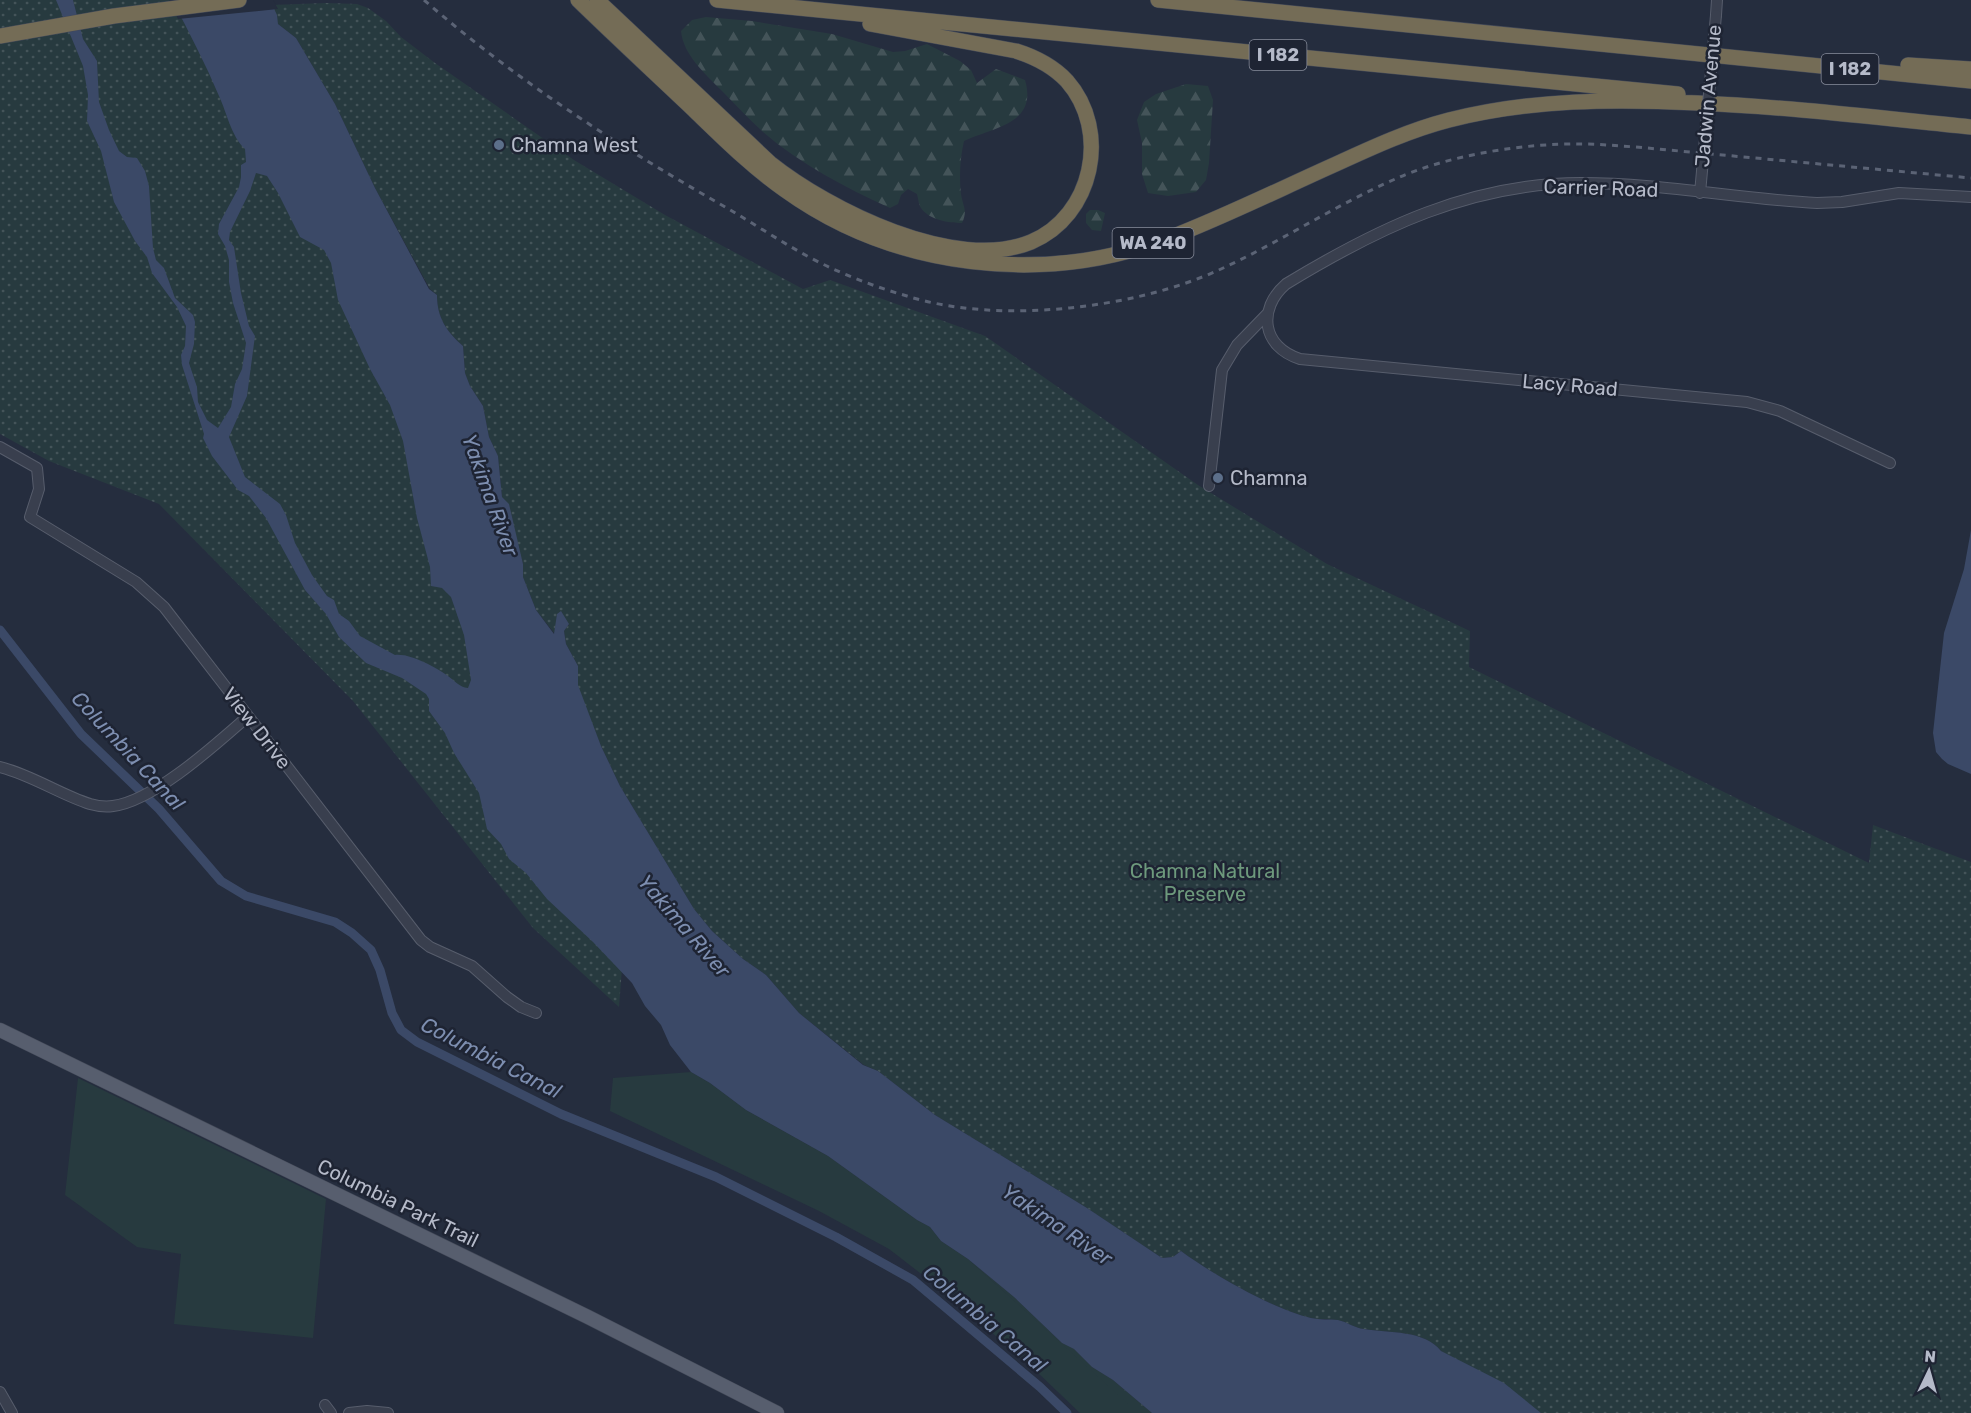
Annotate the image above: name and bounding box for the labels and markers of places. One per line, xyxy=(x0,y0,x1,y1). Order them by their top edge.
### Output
place label: Chamna West xyxy=(511,133,638,157)
marker: Chamna West xyxy=(492,138,506,152)
place label: Chamna xyxy=(1230,466,1307,490)
marker: Chamna xyxy=(1211,471,1225,485)

